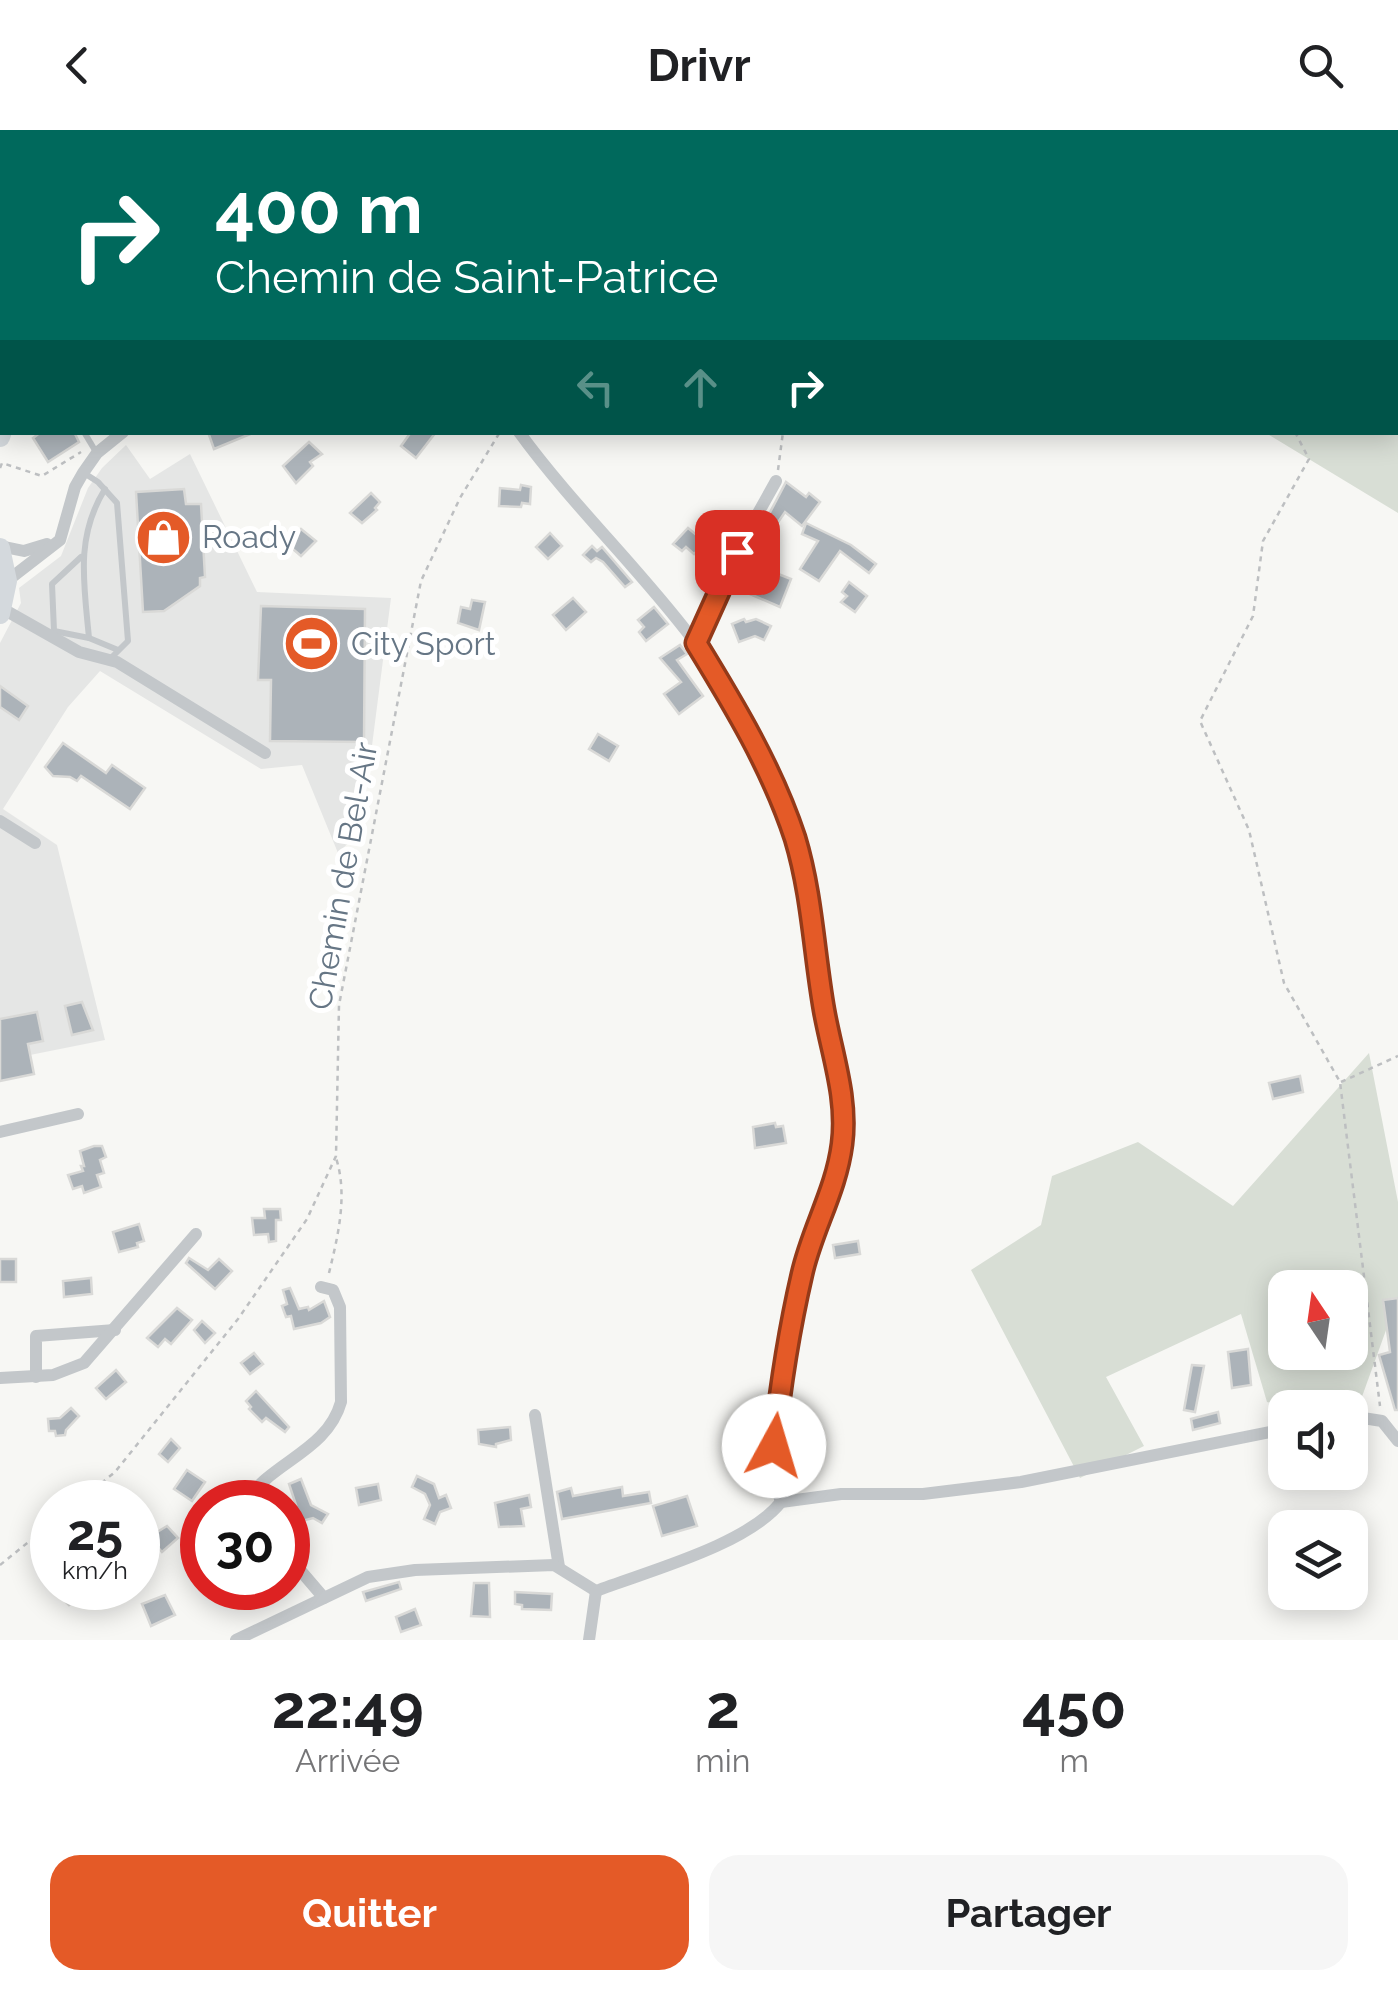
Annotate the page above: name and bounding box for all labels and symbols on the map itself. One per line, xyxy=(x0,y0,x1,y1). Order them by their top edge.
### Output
shop icon: Roady xyxy=(133,507,193,567)
pin xyxy=(695,510,780,595)
place label: Roady xyxy=(202,518,296,555)
sports icon: City Sport xyxy=(282,614,342,674)
place label: City Sport xyxy=(351,625,496,662)
street label: Chemin de Bel-Air xyxy=(301,739,384,1013)
north arrow xyxy=(1268,1270,1368,1370)
position arrow xyxy=(722,1394,826,1498)
speed limit sign: 30 xyxy=(180,1480,310,1610)

